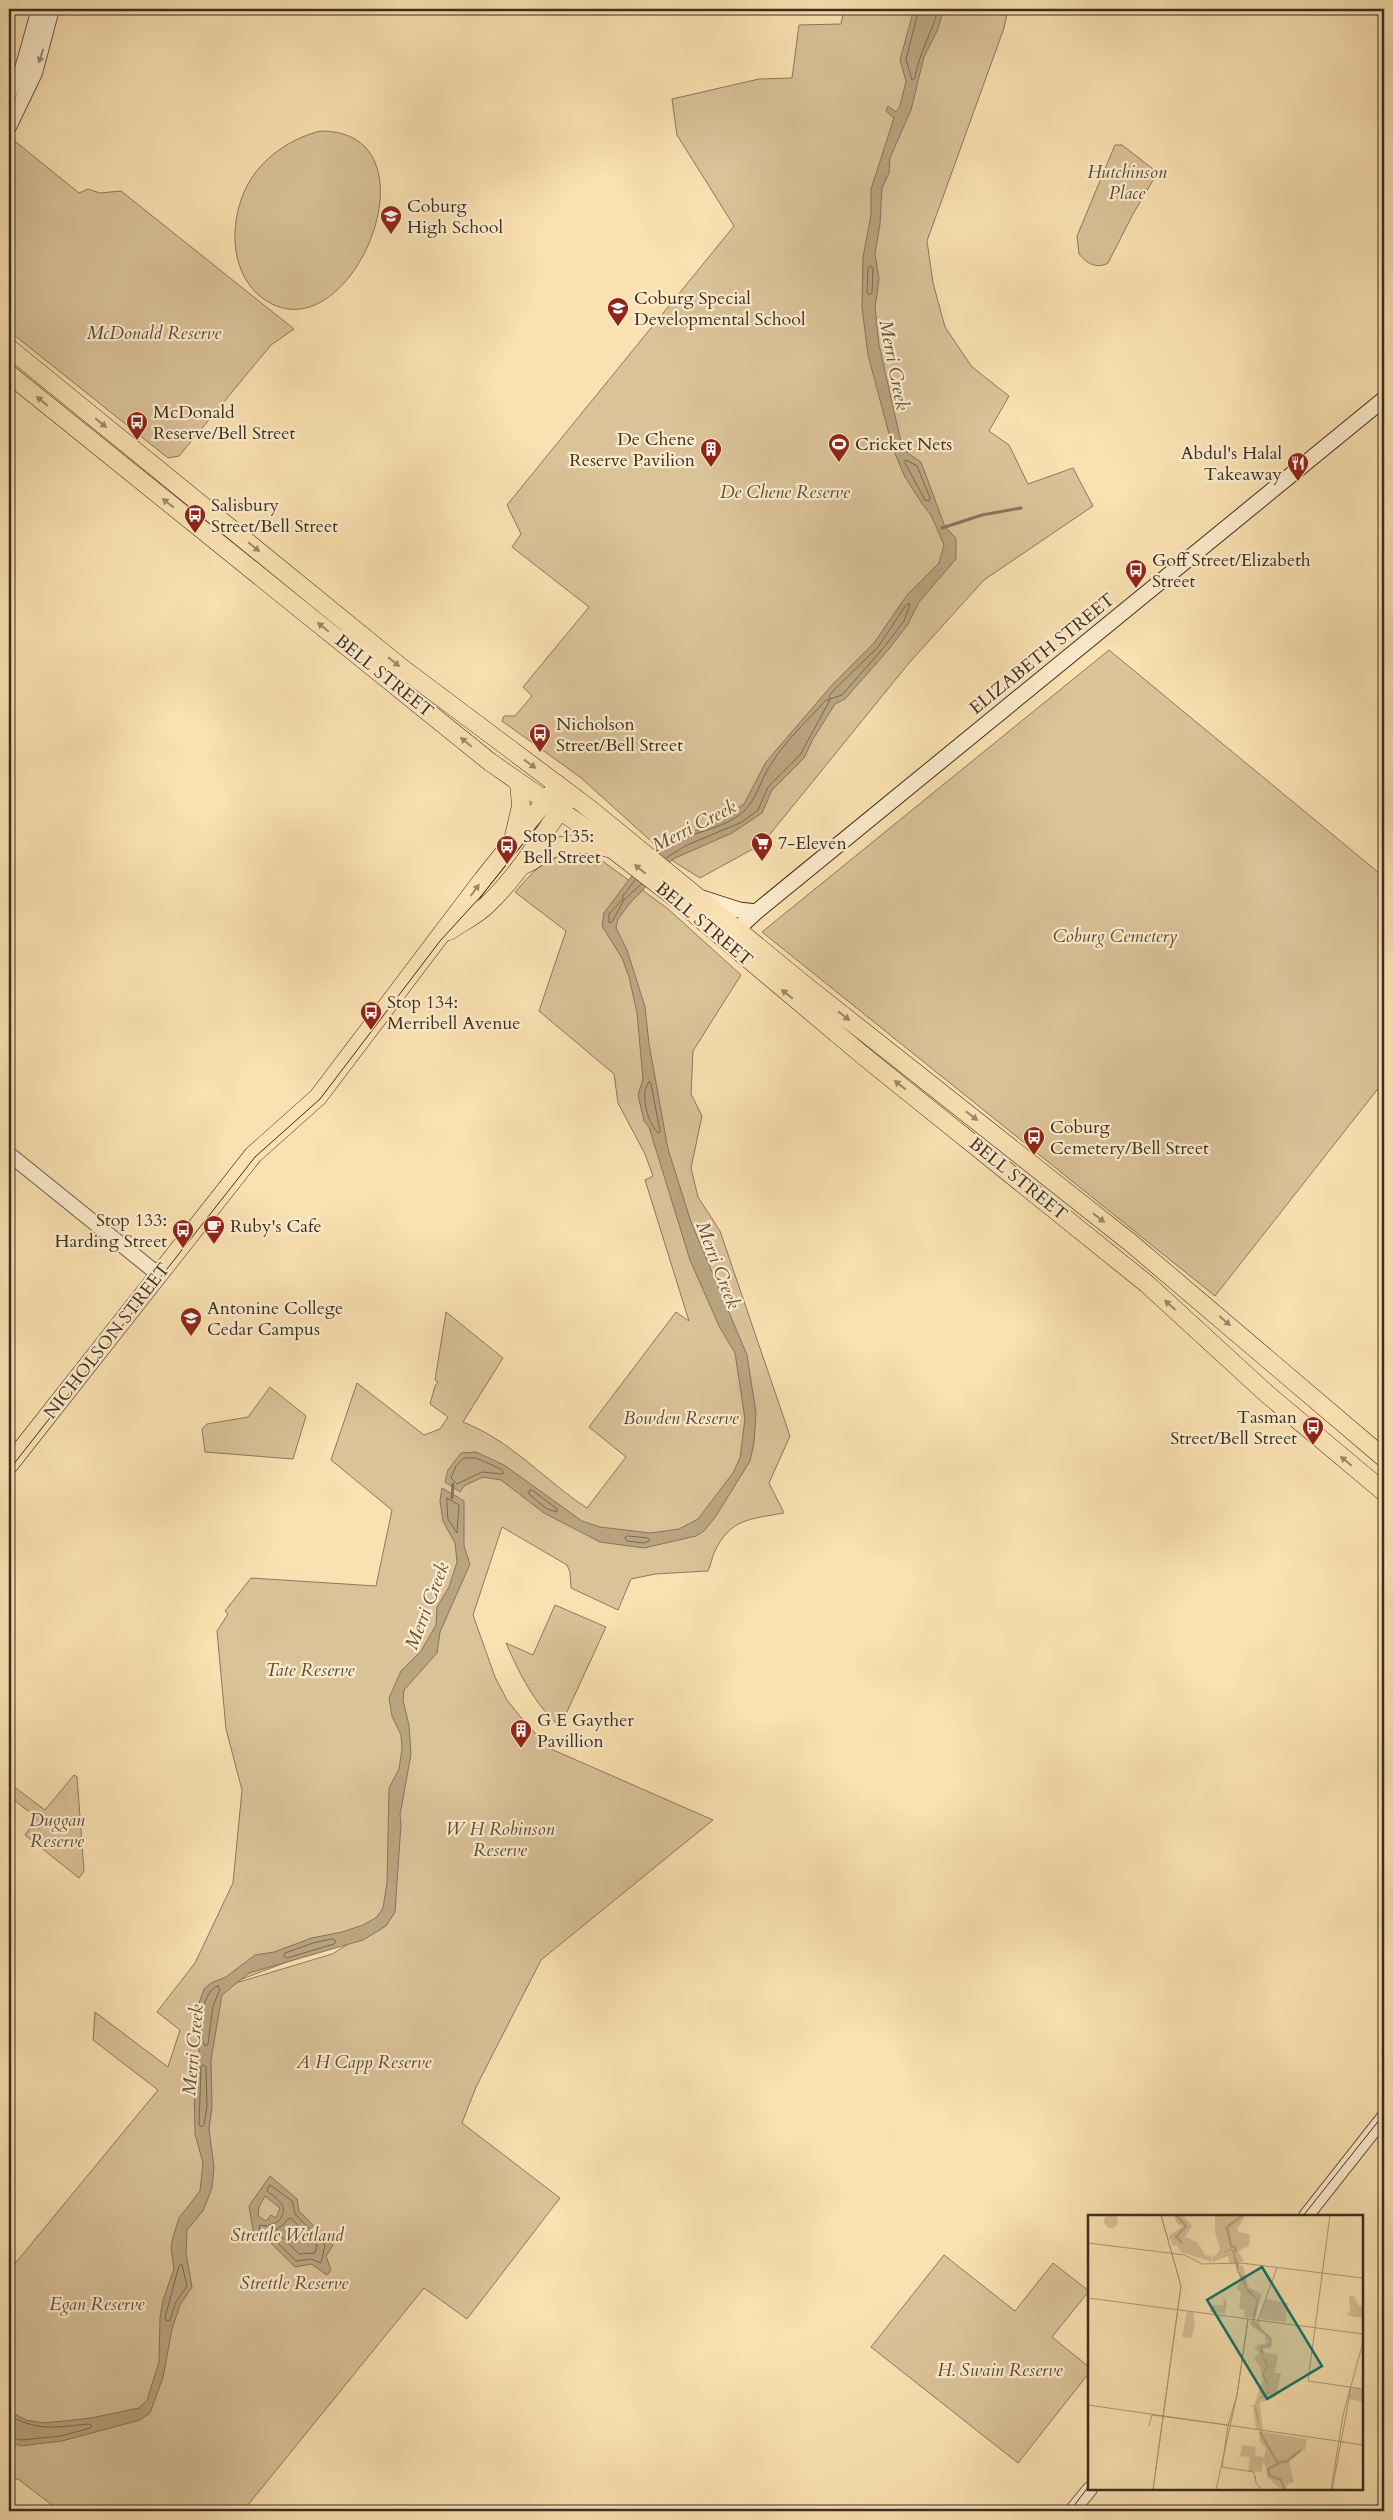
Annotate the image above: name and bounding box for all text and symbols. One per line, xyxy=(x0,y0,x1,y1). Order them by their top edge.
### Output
one-way arrow xyxy=(36,49,44,64)
park label: Hutchinson Place xyxy=(1087,160,1167,206)
place label: Coburg High School xyxy=(407,194,503,240)
school or university icon: Coburg High School xyxy=(379,204,403,235)
place label: Coburg Special Developmental School xyxy=(634,286,806,332)
school or university icon: Coburg Special Developmental School xyxy=(606,296,630,327)
water label: Merri Creek xyxy=(872,317,916,413)
park label: McDonald Reserve xyxy=(87,321,222,346)
one-way arrow xyxy=(36,395,49,406)
place label: McDonald Reserve/Bell Street xyxy=(153,400,296,446)
bus stop icon: McDonald Reserve/Bell Street xyxy=(125,410,149,441)
one-way arrow xyxy=(94,417,107,428)
place label: De Chene Reserve Pavilion xyxy=(569,427,696,473)
sports icon: Cricket Nets xyxy=(827,432,851,463)
place label: Cricket Nets xyxy=(855,432,952,457)
building icon: De Chene Reserve Pavilion xyxy=(699,437,723,468)
place label: Abdul's Halal Takeaway xyxy=(1181,441,1282,487)
restaurant icon: Abdul's Halal Takeaway xyxy=(1286,451,1310,482)
park label: De Chene Reserve xyxy=(720,480,851,505)
place label: Salisbury Street/Bell Street xyxy=(211,493,338,539)
one-way arrow xyxy=(162,498,175,509)
bus stop icon: Salisbury Street/Bell Street xyxy=(183,503,207,534)
one-way arrow xyxy=(247,542,260,553)
place label: Goff Street/Elizabeth Street xyxy=(1152,548,1311,594)
bus stop icon: Goff Street/Elizabeth Street xyxy=(1124,558,1148,589)
street label: ELIZABETH STREET xyxy=(964,588,1120,720)
one-way arrow xyxy=(316,621,329,632)
street label: BELL STREET xyxy=(329,629,439,723)
one-way arrow xyxy=(388,656,401,667)
place label: Nicholson Street/Bell Street xyxy=(556,712,683,758)
bus stop icon: Nicholson Street/Bell Street xyxy=(528,722,552,753)
one-way arrow xyxy=(460,737,473,748)
one-way arrow xyxy=(523,759,537,769)
water label: Merri Creek xyxy=(647,793,741,858)
place label: Stop 135: Bell Street xyxy=(523,824,601,870)
supermarket icon: 7-Eleven xyxy=(750,831,774,862)
place label: 7-Eleven xyxy=(778,831,847,856)
bus stop icon: Stop 135: Bell Street xyxy=(495,834,519,865)
one-way arrow xyxy=(634,864,647,875)
street label: BELL STREET xyxy=(650,876,758,972)
one-way arrow xyxy=(470,883,480,897)
park label: Coburg Cemetery xyxy=(1053,924,1178,949)
one-way arrow xyxy=(781,988,794,999)
place label: Stop 134: Merribell Avenue xyxy=(387,990,521,1036)
bus stop icon: Stop 134: Merribell Avenue xyxy=(359,1000,383,1031)
one-way arrow xyxy=(837,1010,850,1021)
one-way arrow xyxy=(894,1080,907,1091)
one-way arrow xyxy=(965,1111,978,1122)
place label: Coburg Cemetery/Bell Street xyxy=(1050,1115,1209,1161)
bus stop icon: Coburg Cemetery/Bell Street xyxy=(1022,1125,1046,1156)
street label: BELL STREET xyxy=(963,1132,1073,1226)
place label: Stop 133: Harding Street xyxy=(55,1208,167,1254)
one-way arrow xyxy=(1092,1212,1105,1223)
cafe icon: Ruby's Cafe xyxy=(202,1214,226,1245)
place label: Ruby's Cafe xyxy=(230,1214,322,1239)
bus stop icon: Stop 133: Harding Street xyxy=(171,1218,195,1249)
water label: Merri Creek xyxy=(689,1218,747,1313)
street label: NICHOLSON STREET xyxy=(38,1258,176,1424)
place label: Antonine College Cedar Campus xyxy=(207,1296,343,1342)
one-way arrow xyxy=(1165,1299,1177,1311)
school or university icon: Antonine College Cedar Campus xyxy=(179,1306,203,1337)
one-way arrow xyxy=(1218,1315,1230,1327)
place label: Tasman Street/Bell Street xyxy=(1170,1405,1298,1451)
park label: Bowden Reserve xyxy=(623,1406,740,1431)
bus stop icon: Tasman Street/Bell Street xyxy=(1301,1415,1325,1446)
one-way arrow xyxy=(1341,1455,1353,1467)
water label: Merri Creek xyxy=(398,1558,456,1653)
park label: Tate Reserve xyxy=(265,1658,356,1683)
place label: G E Gayther Pavillion xyxy=(537,1708,634,1754)
building icon: G E Gayther Pavillion xyxy=(509,1718,533,1749)
park label: Duggan Reserve xyxy=(29,1808,85,1854)
park label: W H Robinson Reserve xyxy=(446,1817,555,1863)
water label: Merri Creek xyxy=(176,2003,210,2097)
park label: A H Capp Reserve xyxy=(295,2050,433,2075)
inset map xyxy=(1088,2215,1363,2490)
park label: Strettle Wetland xyxy=(230,2223,345,2248)
park label: Strettle Reserve xyxy=(240,2271,349,2296)
park label: Egan Reserve xyxy=(49,2292,146,2317)
park label: H. Swain Reserve xyxy=(937,2358,1064,2383)

